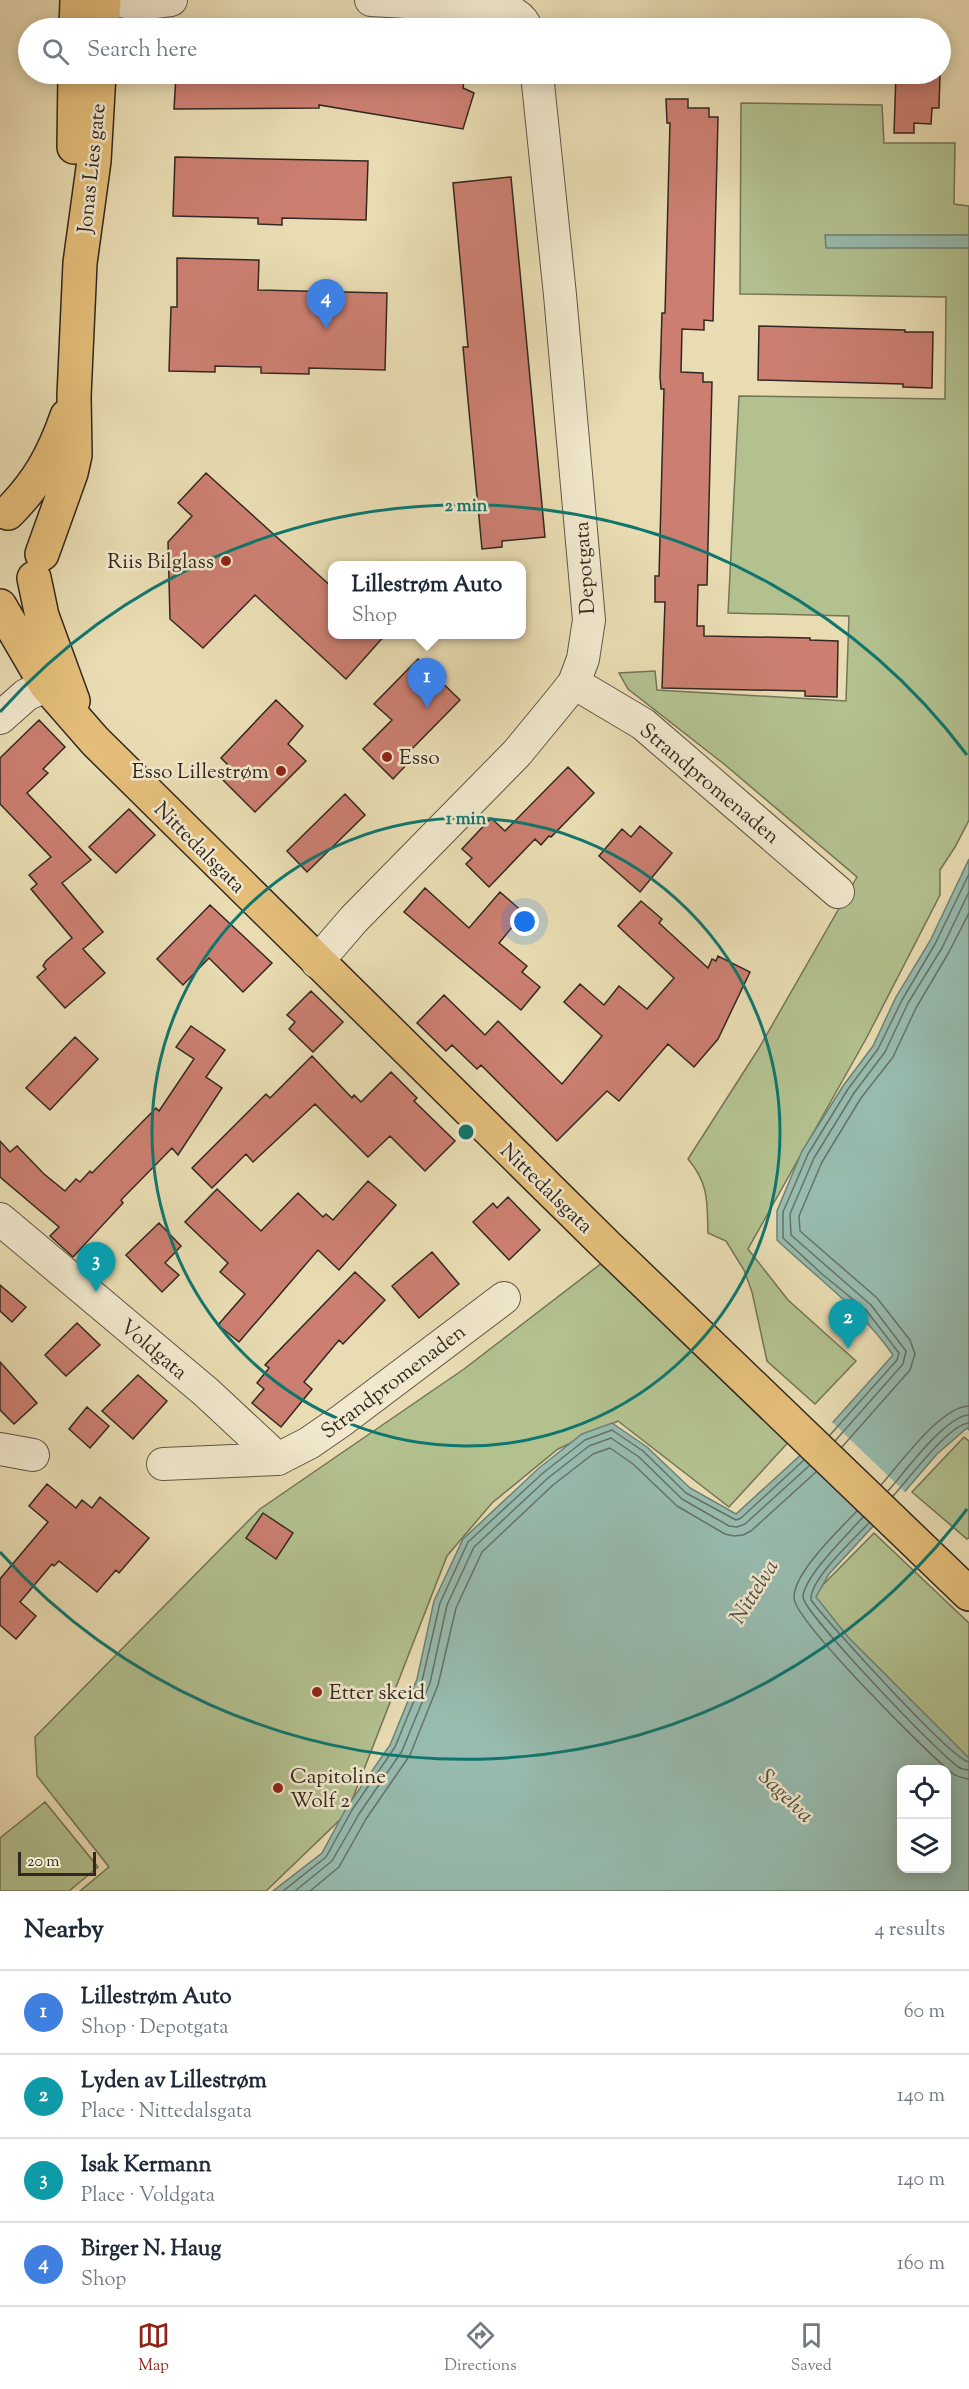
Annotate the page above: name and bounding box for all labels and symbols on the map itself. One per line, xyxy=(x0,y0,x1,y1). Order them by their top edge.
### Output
street label: Jonas Lies gate xyxy=(71,102,115,235)
pin: 4 xyxy=(306,280,346,329)
text: 2 min xyxy=(445,494,488,520)
street label: Depotgata xyxy=(568,520,604,615)
place label: Riis Bilglass xyxy=(107,548,214,578)
marker: Riis Bilglass xyxy=(219,554,233,568)
pin: 1 xyxy=(408,658,446,708)
street label: Strandpromenaden xyxy=(632,717,785,852)
place label: Esso xyxy=(399,744,440,774)
marker: Esso xyxy=(380,750,394,764)
place label: Esso Lillestrøm xyxy=(132,758,269,788)
marker: Esso Lillestrøm xyxy=(274,764,288,778)
street label: Nittedalsgata xyxy=(146,796,251,901)
text: 1 min xyxy=(446,807,487,833)
your location xyxy=(510,907,539,936)
centre of rings xyxy=(456,1122,476,1142)
street label: Nittedalsgata xyxy=(492,1137,599,1242)
pin: 3 xyxy=(76,1242,116,1292)
pin: 2 xyxy=(828,1300,868,1349)
street label: Voldgata xyxy=(112,1313,193,1388)
street label: Strandpromenaden xyxy=(315,1318,473,1447)
water label: Nittelva xyxy=(723,1554,788,1631)
place label: Etter skeid xyxy=(329,1679,425,1709)
marker: Etter skeid xyxy=(310,1685,324,1699)
place label: Capitoline Wolf 2 xyxy=(290,1763,386,1817)
water label: Sagelva xyxy=(750,1763,820,1832)
marker: Capitoline Wolf 2 xyxy=(271,1781,285,1795)
scale bar xyxy=(18,1849,96,1876)

